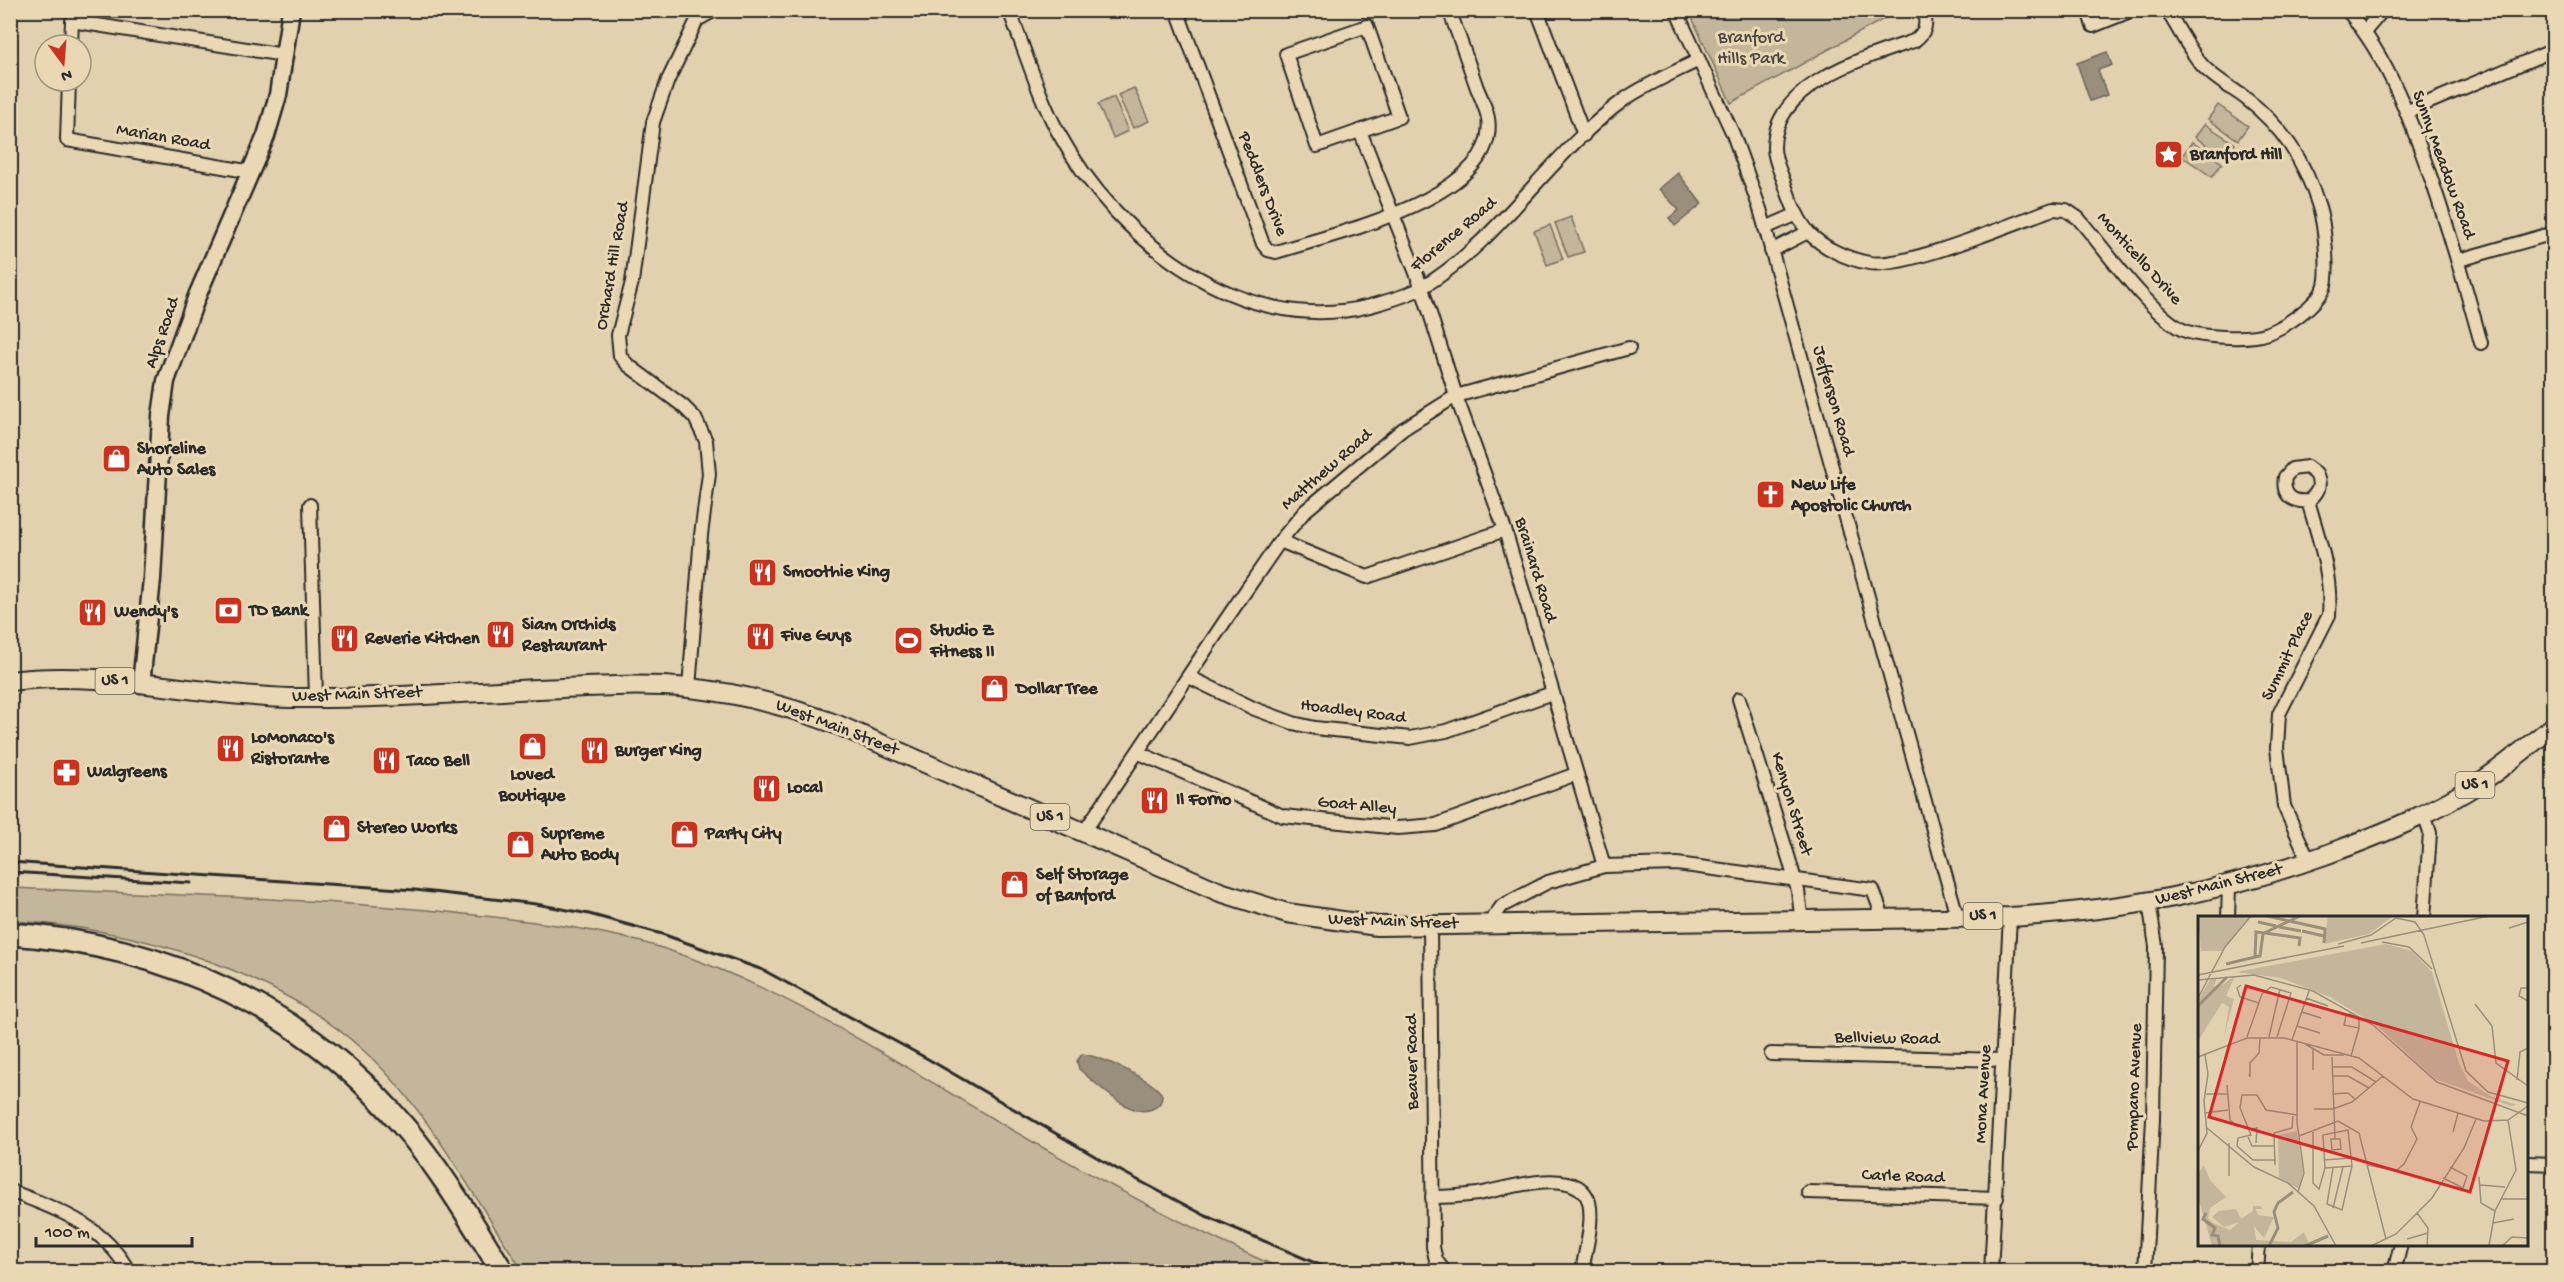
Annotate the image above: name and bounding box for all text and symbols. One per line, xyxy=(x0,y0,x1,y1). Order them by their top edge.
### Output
park label: Branford Hills Park xyxy=(1717,28,1787,70)
north arrow xyxy=(33,33,93,93)
text: N xyxy=(58,63,74,85)
street label: Sunny Meadow Road xyxy=(2406,88,2480,243)
street label: Marian Road xyxy=(114,119,213,157)
street label: Peddlers Drive xyxy=(1232,128,1292,240)
place icon: Branford Hill xyxy=(2153,139,2185,171)
place label: Branford Hill xyxy=(2189,145,2282,166)
street label: Florence Road xyxy=(1406,192,1502,278)
street label: Orchard Hill Road xyxy=(591,199,635,332)
street label: Monticello Drive xyxy=(2092,208,2187,310)
street label: Alps Road xyxy=(141,293,185,371)
street label: Jefferson Road xyxy=(1807,344,1859,460)
street label: Matthew Road xyxy=(1277,424,1378,515)
place label: Shoreline Auto Sales xyxy=(136,439,217,481)
shop icon: Shoreline Auto Sales xyxy=(100,443,132,475)
place label: New Life Apostolic Church xyxy=(1790,475,1912,517)
church icon: New Life Apostolic Church xyxy=(1754,479,1786,511)
street label: Brainard Road xyxy=(1509,514,1561,626)
restaurant icon: Smoothie King xyxy=(746,556,778,588)
place label: Smoothie King xyxy=(783,562,890,583)
bank icon: TD Bank xyxy=(212,595,244,627)
restaurant icon: Wendy's xyxy=(77,596,109,628)
place label: TD Bank xyxy=(247,601,310,622)
place label: Wendy's xyxy=(113,602,179,623)
street label: Summit Place xyxy=(2257,607,2319,704)
place label: Siam Orchids Restaurant xyxy=(521,615,617,657)
restaurant icon: Siam Orchids Restaurant xyxy=(485,619,517,651)
restaurant icon: Five Guys xyxy=(744,620,776,652)
place label: Studio Z Fitness II xyxy=(929,621,995,663)
restaurant icon: Reverie Kitchen xyxy=(328,623,360,655)
sports icon: Studio Z Fitness II xyxy=(893,625,925,657)
place label: Five Guys xyxy=(780,626,852,647)
place label: Reverie Kitchen xyxy=(364,629,480,650)
road number: US 1 xyxy=(96,668,134,694)
shop icon: Dollar Tree xyxy=(979,673,1011,705)
place label: Dollar Tree xyxy=(1014,679,1098,700)
street label: West Main Street xyxy=(292,682,424,708)
street label: West Main Street xyxy=(773,695,903,762)
street label: Hoadley Road xyxy=(1299,695,1408,729)
place label: LoMonaco's Ristorante xyxy=(250,728,335,770)
shop icon: Loved Boutique xyxy=(516,730,548,762)
restaurant icon: LoMonaco's Ristorante xyxy=(214,732,246,764)
restaurant icon: Burger King xyxy=(578,735,610,767)
place label: Burger King xyxy=(614,741,702,762)
restaurant icon: Taco Bell xyxy=(370,745,402,777)
street label: Kenyon Street xyxy=(1765,750,1817,860)
place label: Taco Bell xyxy=(405,751,470,772)
pharmacy icon: Walgreens xyxy=(50,756,82,788)
place label: Walgreens xyxy=(86,762,168,783)
place label: Loved Boutique xyxy=(498,765,566,807)
restaurant icon: Local xyxy=(750,772,782,804)
road number: US 1 xyxy=(2456,772,2494,798)
place label: Local xyxy=(787,778,823,799)
restaurant icon: Il Forno xyxy=(1139,784,1171,816)
place label: Il Forno xyxy=(1176,790,1232,811)
street label: Goat Alley xyxy=(1317,792,1397,820)
road number: US 1 xyxy=(1030,804,1070,830)
shop icon: Stereo Works xyxy=(320,812,352,844)
place label: Stereo Works xyxy=(357,818,458,839)
shop icon: Party City xyxy=(668,818,700,850)
place label: Supreme Auto Body xyxy=(540,824,619,866)
place label: Party City xyxy=(704,824,782,845)
shop icon: Supreme Auto Body xyxy=(504,828,536,860)
street label: West Main Street xyxy=(2153,859,2286,911)
place label: Self Storage of Banford xyxy=(1035,865,1129,907)
shop icon: Self Storage of Banford xyxy=(999,869,1031,901)
road number: US 1 xyxy=(1964,903,2002,929)
street label: West Main Street xyxy=(1328,909,1460,935)
inset map xyxy=(2198,916,2528,1246)
street label: Beaver Road xyxy=(1402,1013,1424,1111)
street label: Pompano Avenue xyxy=(2122,1022,2148,1152)
street label: Bellview Road xyxy=(1833,1028,1941,1050)
street label: Mona Avenue xyxy=(1971,1043,1997,1144)
street label: Carle Road xyxy=(1861,1165,1946,1189)
scale bar xyxy=(36,1210,192,1248)
text: 100 m xyxy=(44,1223,90,1244)

